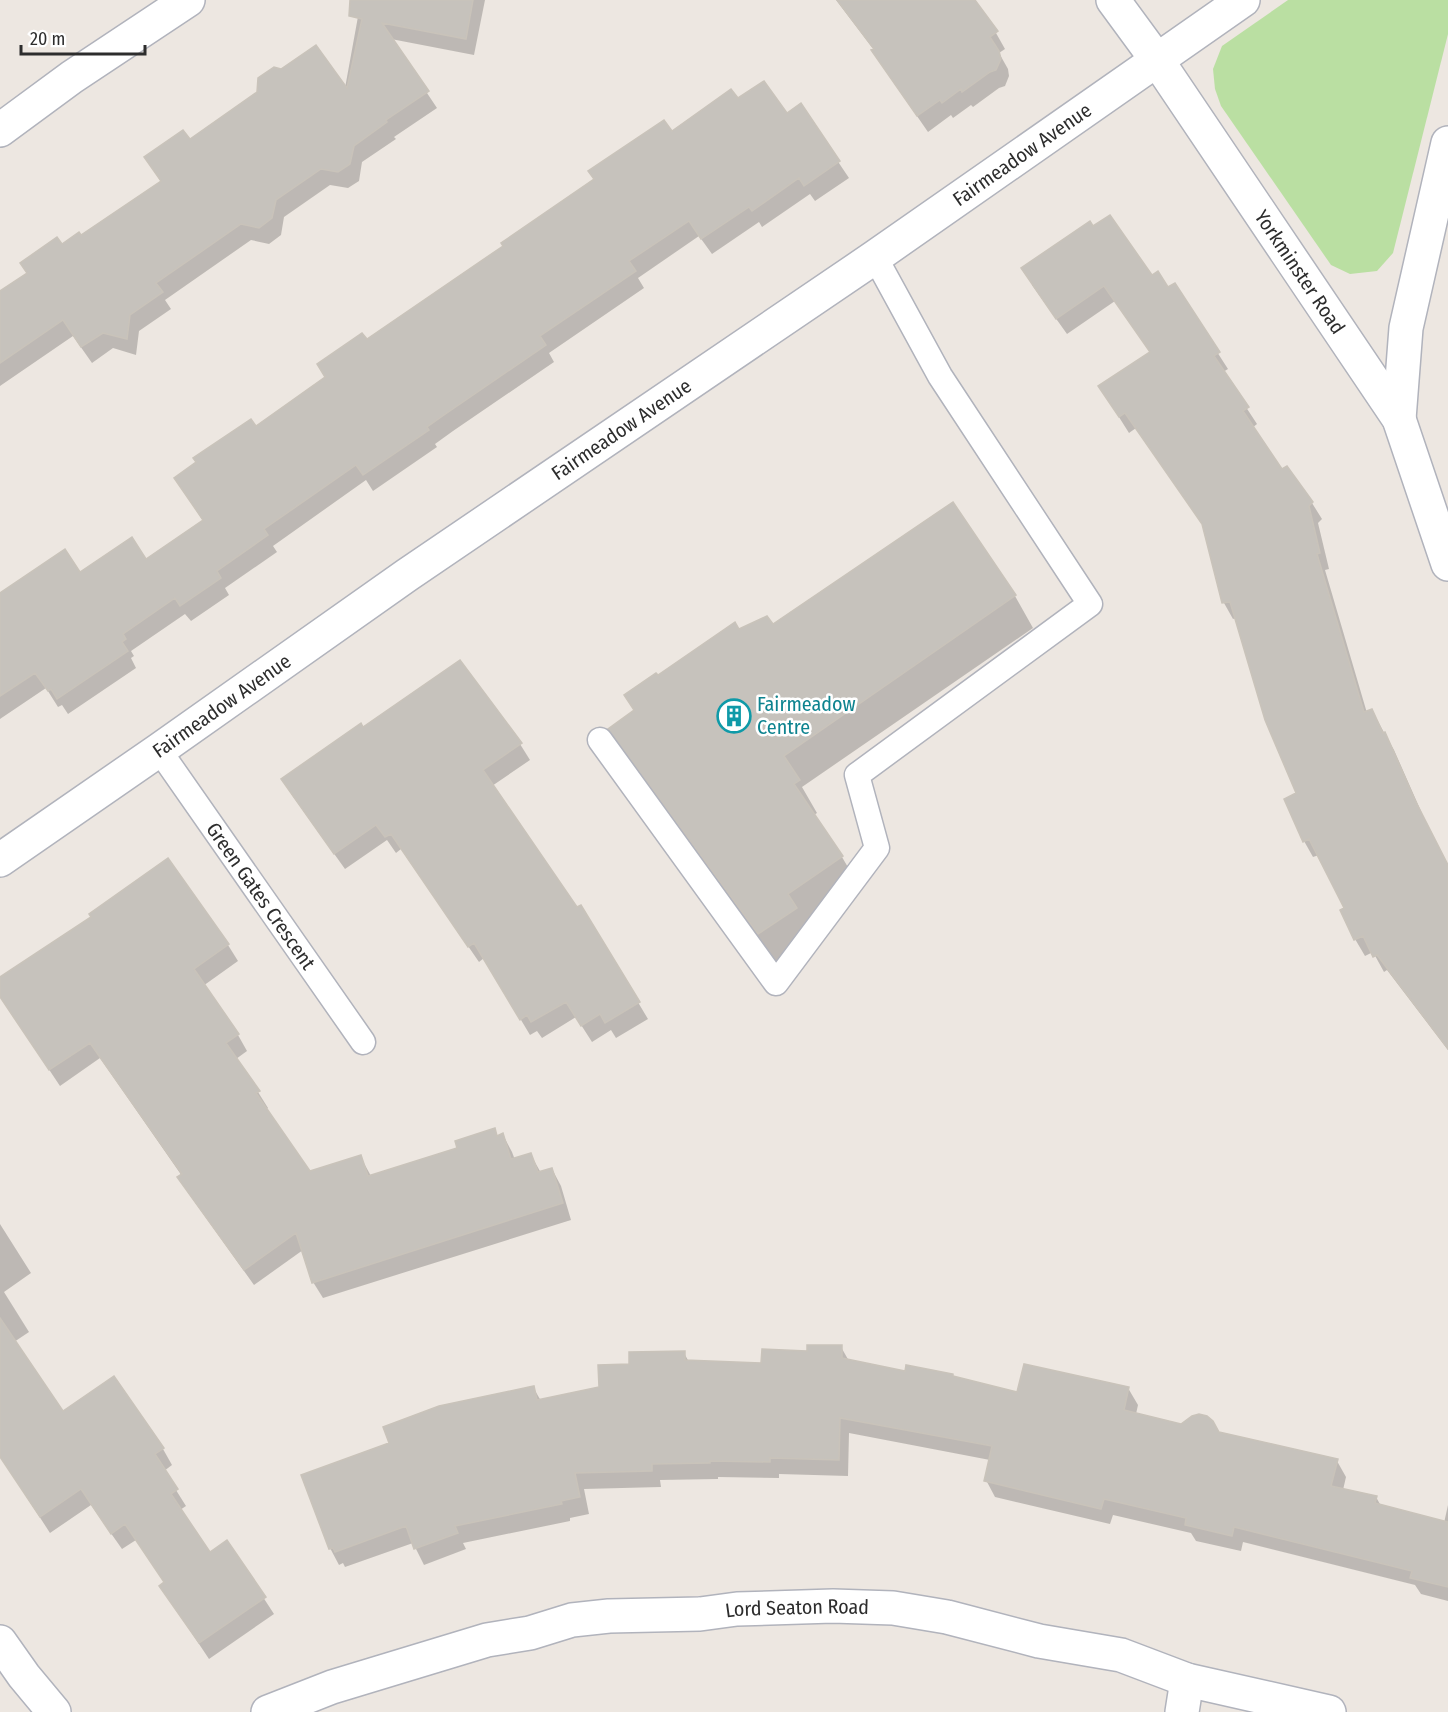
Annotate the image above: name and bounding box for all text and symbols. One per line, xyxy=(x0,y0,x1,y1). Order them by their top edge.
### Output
scale bar xyxy=(21,18,146,56)
text: 20 m xyxy=(30,28,65,50)
street label: Fairmeadow Avenue xyxy=(948,98,1096,211)
street label: Yorkminster Road xyxy=(1250,205,1350,339)
street label: Fairmeadow Avenue xyxy=(547,373,696,485)
street label: Fairmeadow Avenue xyxy=(148,649,295,763)
place label: Fairmeadow Centre xyxy=(757,692,856,739)
building icon: Fairmeadow Centre xyxy=(716,698,752,734)
street label: Green Gates Crescent xyxy=(201,818,321,974)
street label: Lord Seaton Road xyxy=(724,1594,869,1622)

